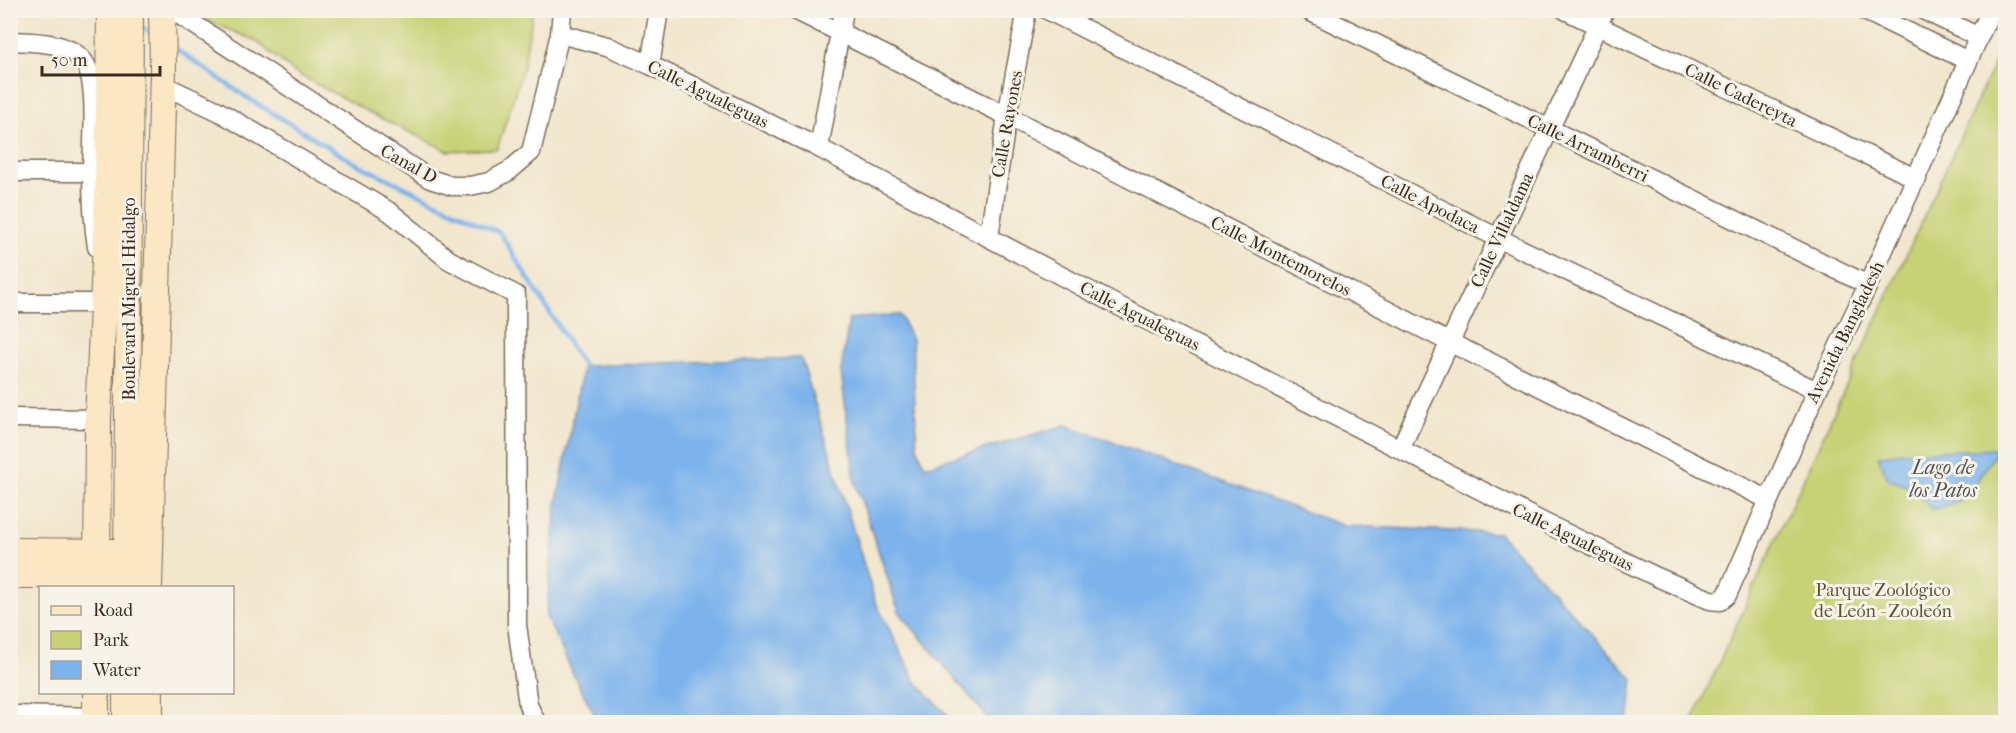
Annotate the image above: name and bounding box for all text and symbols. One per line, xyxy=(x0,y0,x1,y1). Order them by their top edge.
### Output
scale bar xyxy=(42,39,160,77)
text: 50 m xyxy=(51,50,88,71)
street label: Calle Agualeguas xyxy=(644,56,772,133)
street label: Calle Cadereyta xyxy=(1681,59,1801,132)
street label: Calle Rayones xyxy=(988,68,1027,179)
street label: Calle Arramberri xyxy=(1524,110,1652,187)
street label: Canal D xyxy=(377,140,441,189)
street label: Calle Villaldama xyxy=(1467,169,1539,291)
street label: Calle Apodaca xyxy=(1377,171,1483,239)
street label: Boulevard Miguel Hidalgo xyxy=(119,197,140,401)
street label: Calle Montemorelos xyxy=(1207,212,1355,301)
street label: Avenida Bangladesh xyxy=(1802,258,1889,407)
street label: Calle Agualeguas xyxy=(1076,277,1204,356)
water label: Lago de los Patos xyxy=(1908,456,1978,502)
street label: Calle Agualeguas xyxy=(1509,499,1637,576)
park label: Parque Zoológico de León - Zooleón xyxy=(1814,580,1952,622)
legend xyxy=(39,586,234,694)
text: Road xyxy=(93,600,133,621)
text: Park xyxy=(93,630,130,651)
text: Water xyxy=(92,660,141,681)

